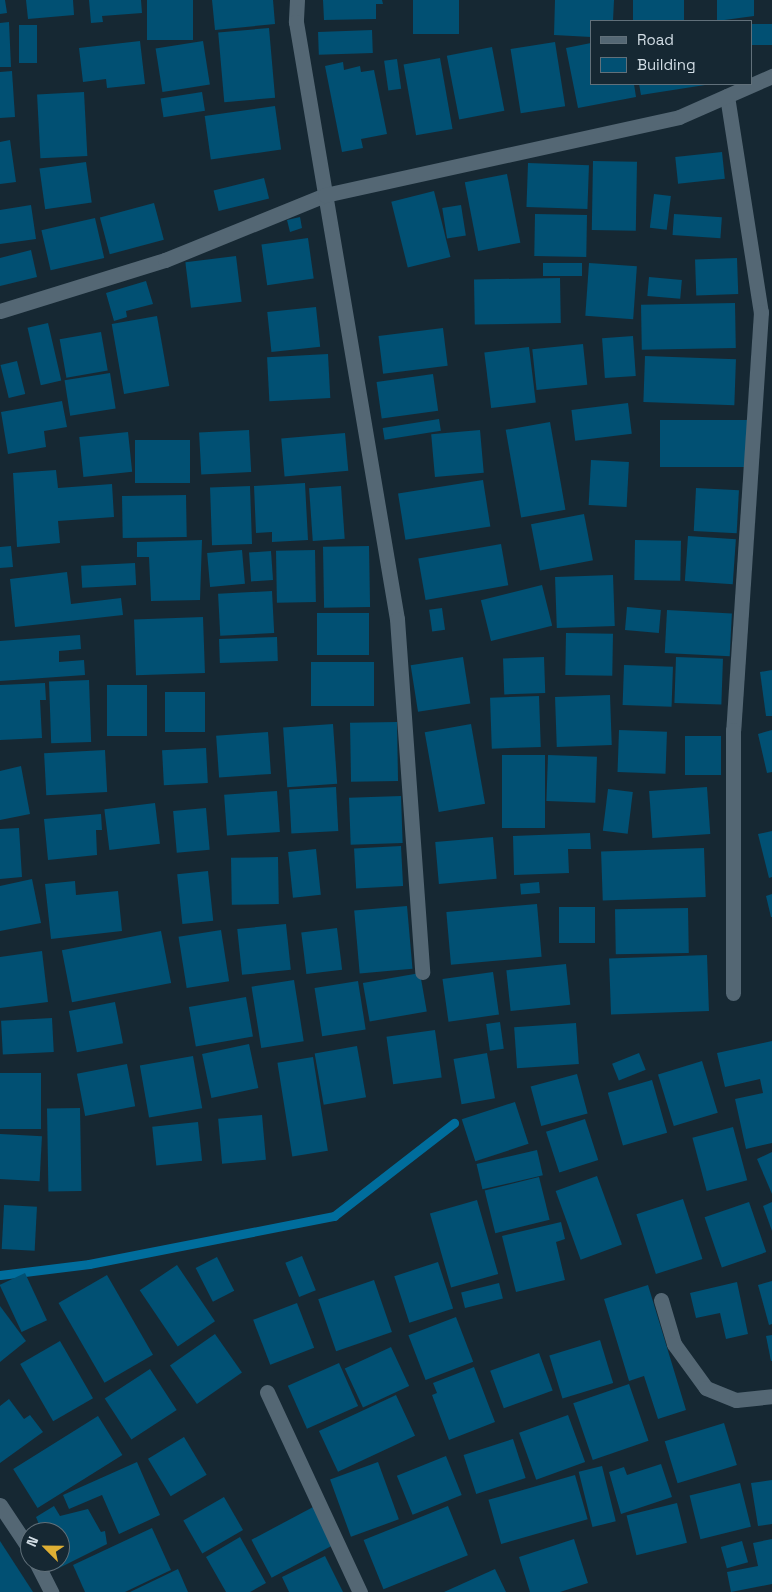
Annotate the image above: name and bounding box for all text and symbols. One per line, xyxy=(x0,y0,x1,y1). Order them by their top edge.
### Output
legend xyxy=(590,20,752,85)
text: Road xyxy=(637,30,674,49)
text: Building xyxy=(637,55,696,74)
north arrow xyxy=(20,1522,70,1572)
text: N xyxy=(22,1534,42,1549)

